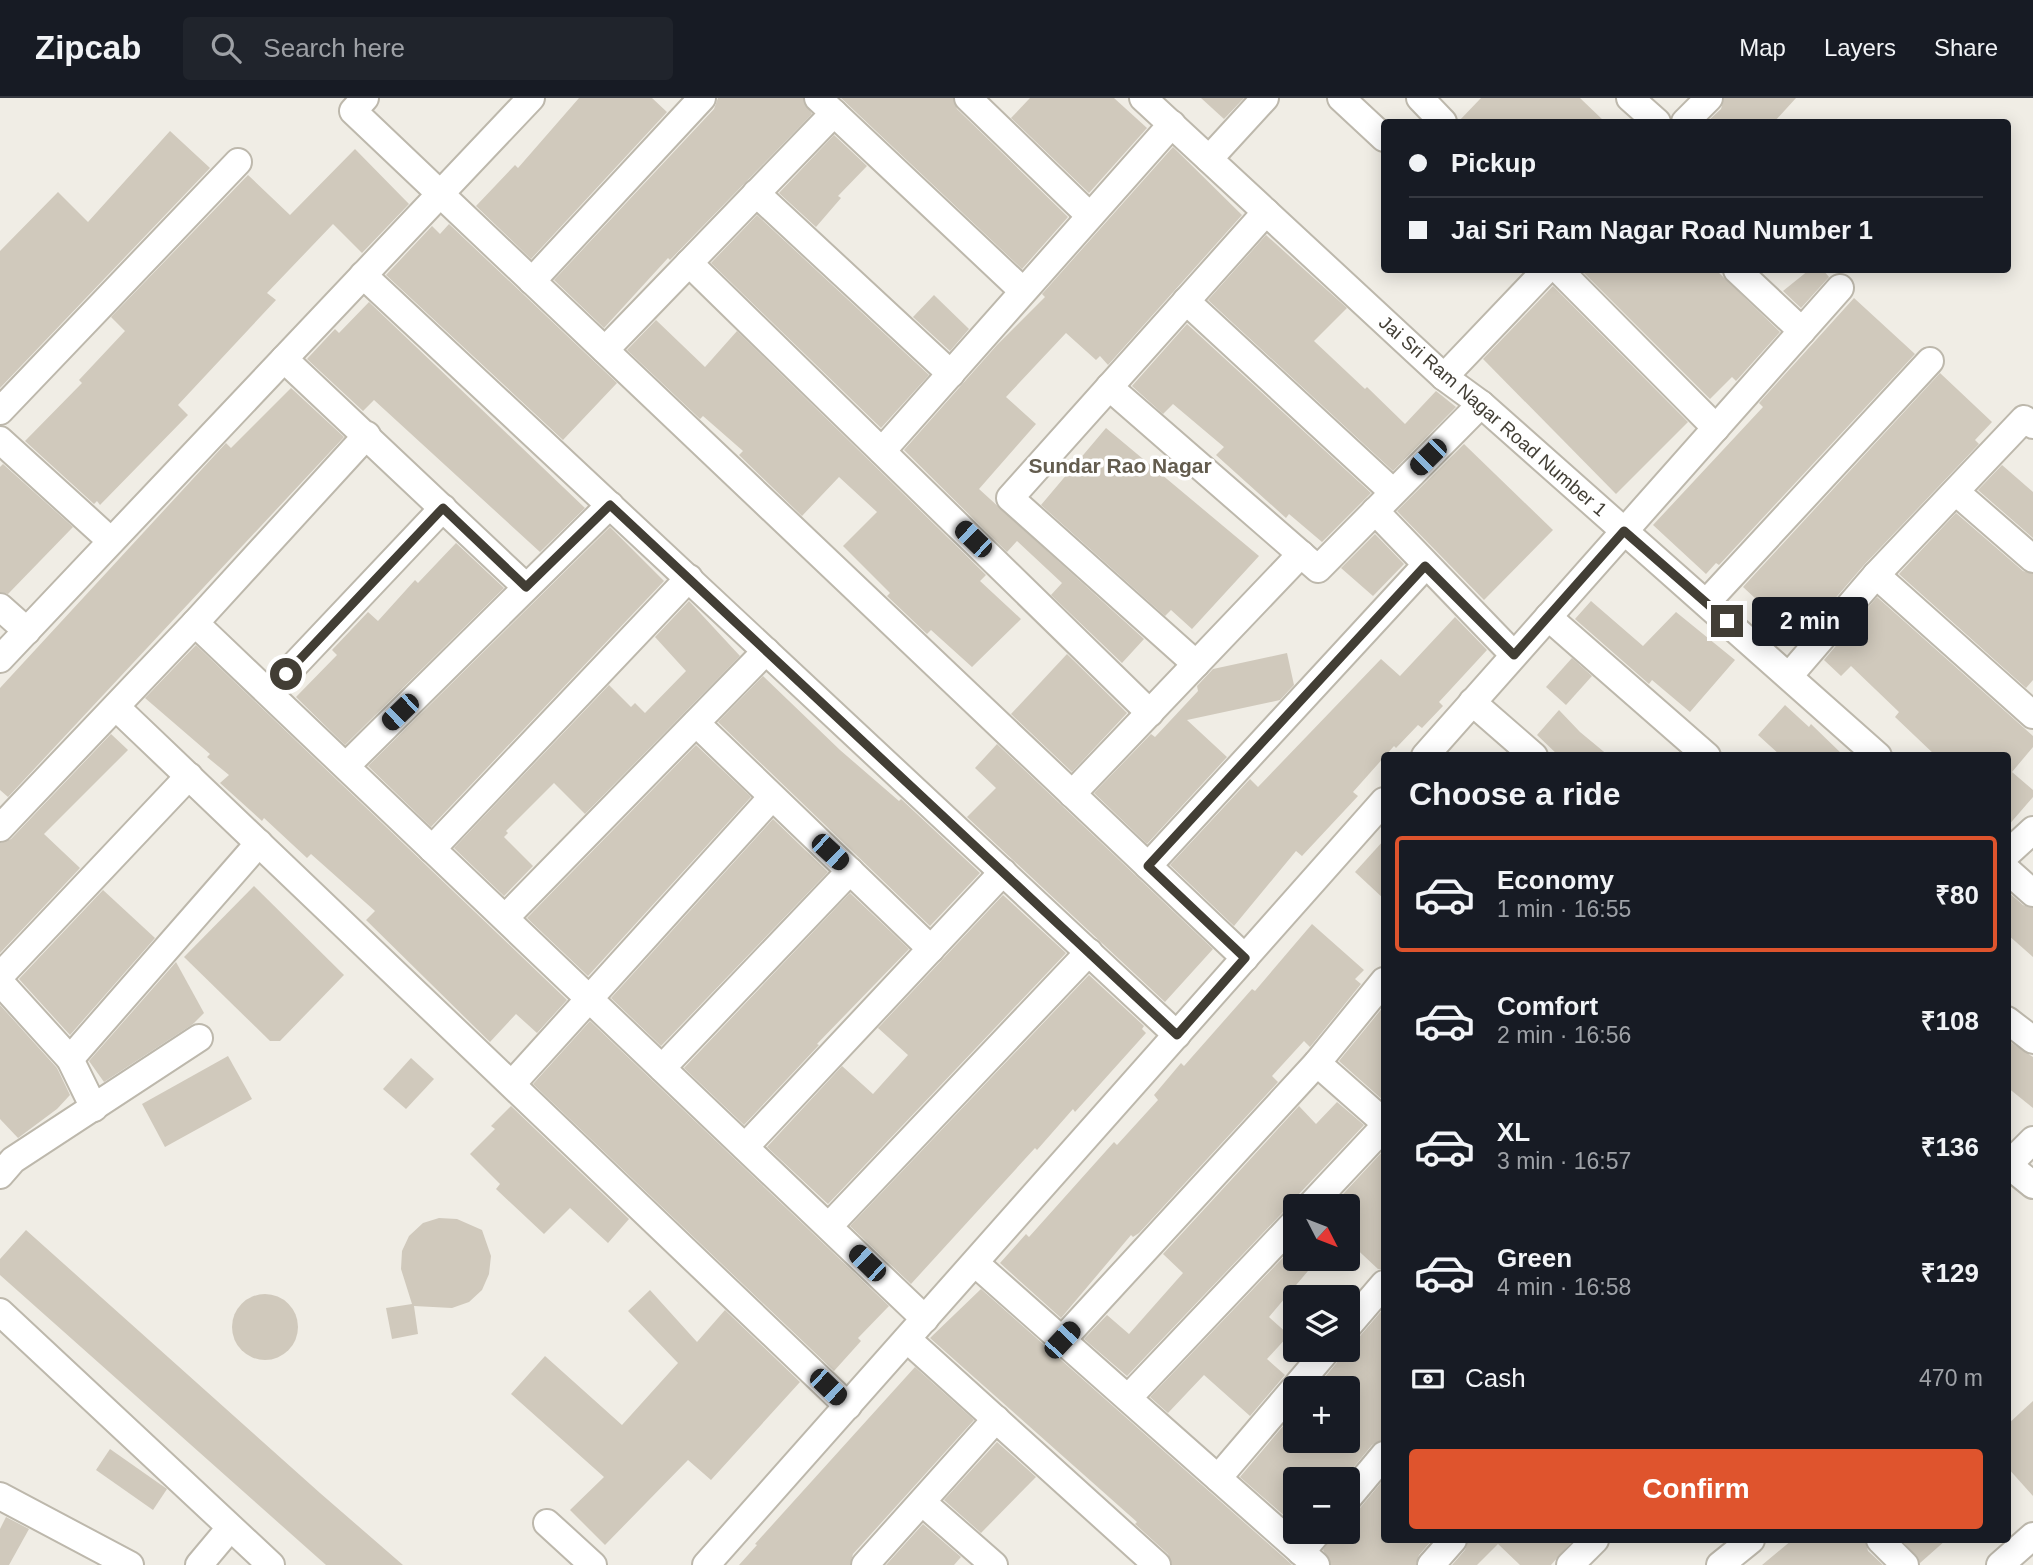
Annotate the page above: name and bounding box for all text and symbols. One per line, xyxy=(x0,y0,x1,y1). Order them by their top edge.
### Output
search box xyxy=(183,17,673,80)
text: Zipcab xyxy=(35,29,141,66)
icon: search xyxy=(207,29,245,67)
text: Search here xyxy=(263,33,405,63)
text: Map xyxy=(1739,34,1786,61)
text: Layers xyxy=(1824,34,1896,61)
text: Share xyxy=(1934,34,1998,61)
text: Pickup xyxy=(1451,148,1536,178)
text: Jai Sri Ram Nagar Road Number 1 xyxy=(1451,215,1873,245)
street label: Jai Sri Ram Nagar Road Number 1 xyxy=(1375,311,1611,521)
car xyxy=(1406,435,1451,479)
district label: Sundar Rao Nagar xyxy=(1028,454,1212,477)
car xyxy=(951,517,996,561)
callout: 2 min xyxy=(1752,596,1867,646)
route end xyxy=(1711,605,1743,637)
text: 2 min xyxy=(1780,608,1840,634)
route start xyxy=(270,658,302,690)
car xyxy=(378,690,423,734)
text: Choose a ride xyxy=(1409,776,1621,812)
car xyxy=(808,830,853,874)
icon: car xyxy=(1413,863,1476,926)
text: Economy xyxy=(1497,865,1614,895)
text: ₹80 xyxy=(1935,880,1979,910)
text: 1 min · 16:55 xyxy=(1497,896,1631,922)
icon: car xyxy=(1413,989,1476,1052)
text: Comfort xyxy=(1497,991,1598,1021)
text: ₹108 xyxy=(1921,1006,1979,1036)
text: 2 min · 16:56 xyxy=(1497,1022,1631,1048)
icon: car xyxy=(1413,1115,1476,1178)
text: XL xyxy=(1497,1117,1530,1147)
text: ₹136 xyxy=(1921,1132,1979,1162)
text: 3 min · 16:57 xyxy=(1497,1148,1631,1174)
north arrow xyxy=(1283,1194,1360,1270)
map controls xyxy=(1283,1194,1360,1544)
car xyxy=(845,1241,890,1285)
icon: car xyxy=(1413,1241,1476,1304)
text: Green xyxy=(1497,1243,1572,1273)
text: ₹129 xyxy=(1921,1258,1979,1288)
text: 4 min · 16:58 xyxy=(1497,1274,1631,1300)
button: layers xyxy=(1283,1285,1360,1362)
car xyxy=(1040,1317,1085,1363)
icon: cash xyxy=(1409,1360,1447,1398)
text: Cash xyxy=(1465,1363,1526,1393)
car xyxy=(806,1365,851,1409)
text: 470 m xyxy=(1919,1365,1983,1391)
button: + xyxy=(1283,1376,1360,1453)
button: Confirm xyxy=(1409,1449,1983,1529)
button: − xyxy=(1283,1467,1360,1544)

